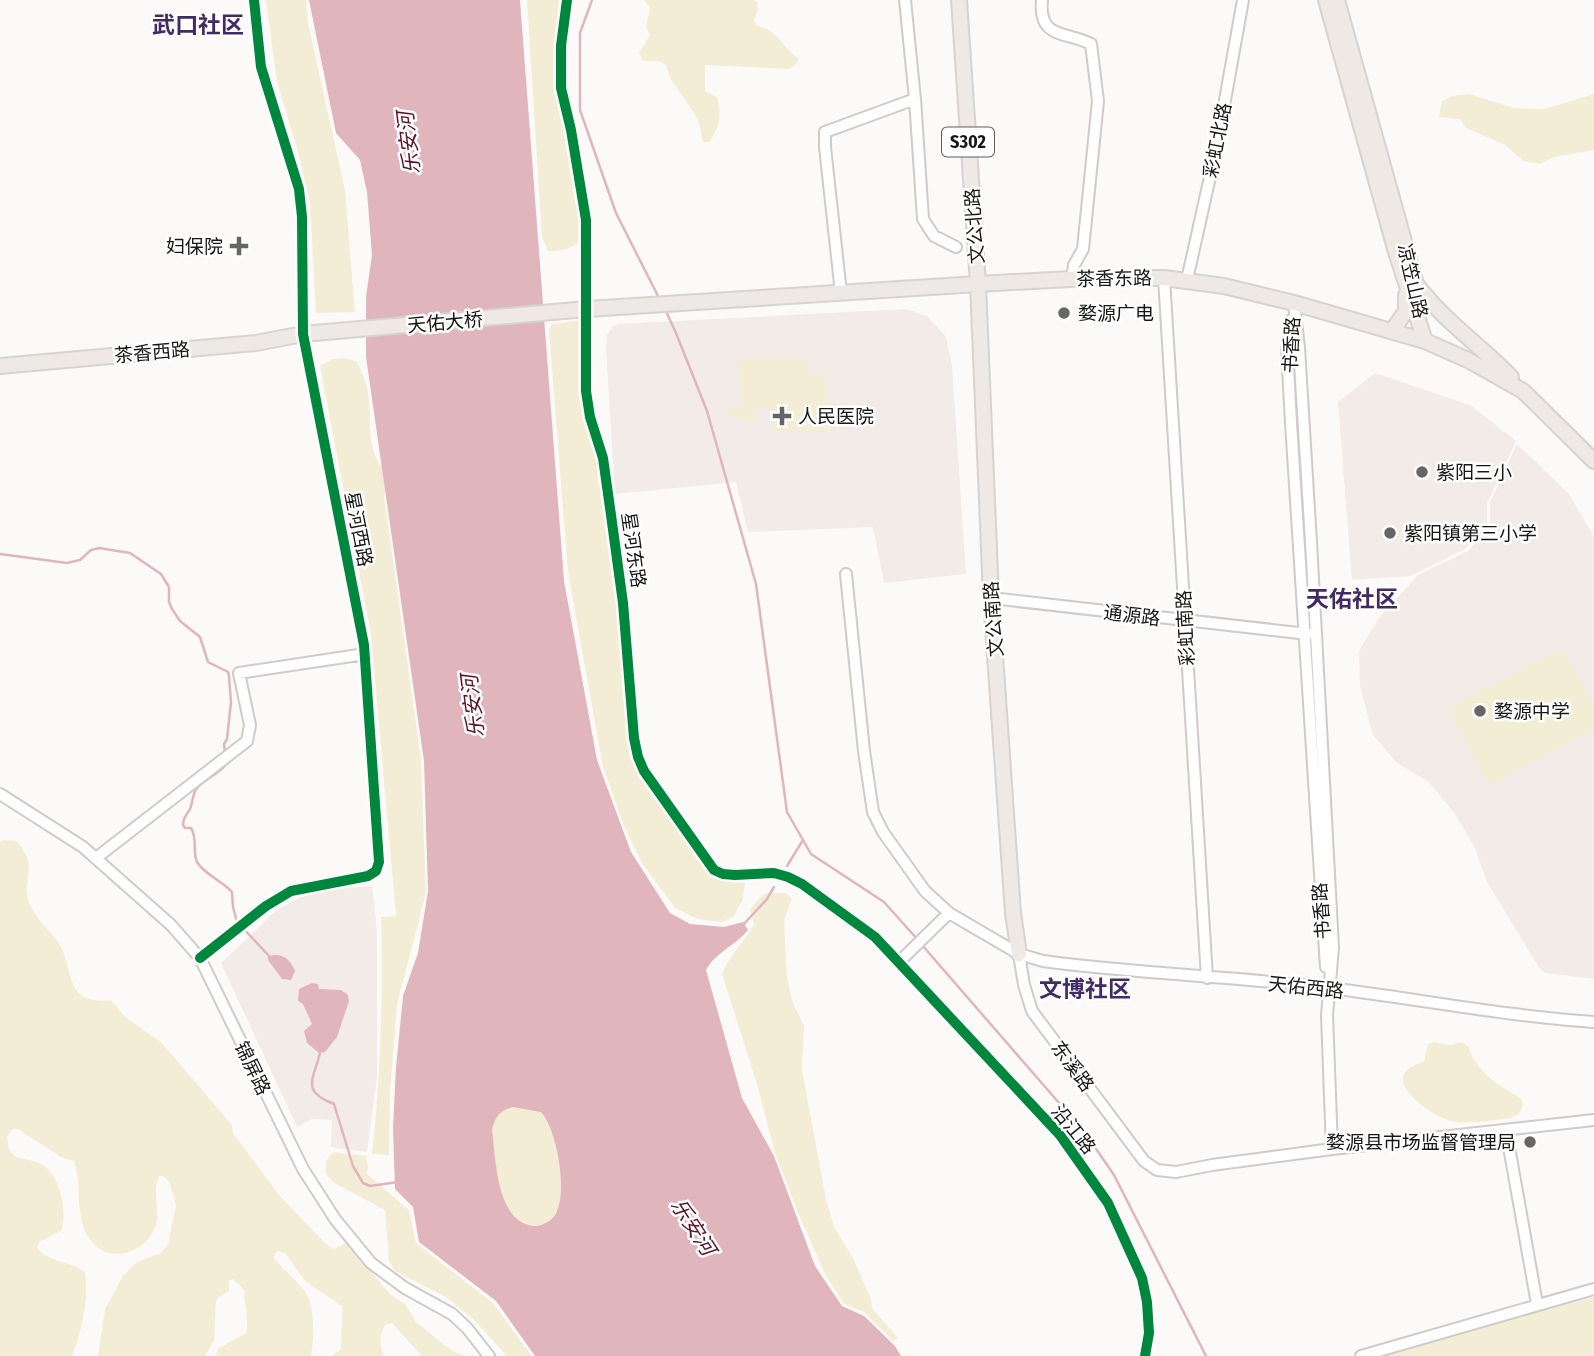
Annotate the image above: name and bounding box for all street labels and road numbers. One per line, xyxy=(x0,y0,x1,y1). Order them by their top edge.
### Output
street label: 彩虹北路 xyxy=(1199,101,1236,180)
road number: S302 xyxy=(942,127,994,156)
street label: 文公北路 xyxy=(960,187,989,265)
street label: 凉笠山路 xyxy=(1393,241,1432,321)
street label: 茶香东路 xyxy=(1076,266,1152,291)
street label: 天佑大桥 xyxy=(406,308,484,337)
street label: 书香路 xyxy=(1279,316,1304,374)
street label: 茶香西路 xyxy=(113,338,191,367)
street label: 星河西路 xyxy=(340,490,377,569)
street label: 星河东路 xyxy=(617,511,650,589)
street label: 文公南路 xyxy=(979,580,1008,658)
street label: 彩虹南路 xyxy=(1172,589,1199,667)
street label: 通源路 xyxy=(1102,601,1162,630)
street label: 书香路 xyxy=(1308,882,1335,940)
street label: 天佑西路 xyxy=(1267,972,1345,1003)
street label: 东溪路 xyxy=(1047,1036,1099,1096)
street label: 锦屏路 xyxy=(230,1038,275,1099)
street label: 沿江路 xyxy=(1047,1100,1100,1159)

